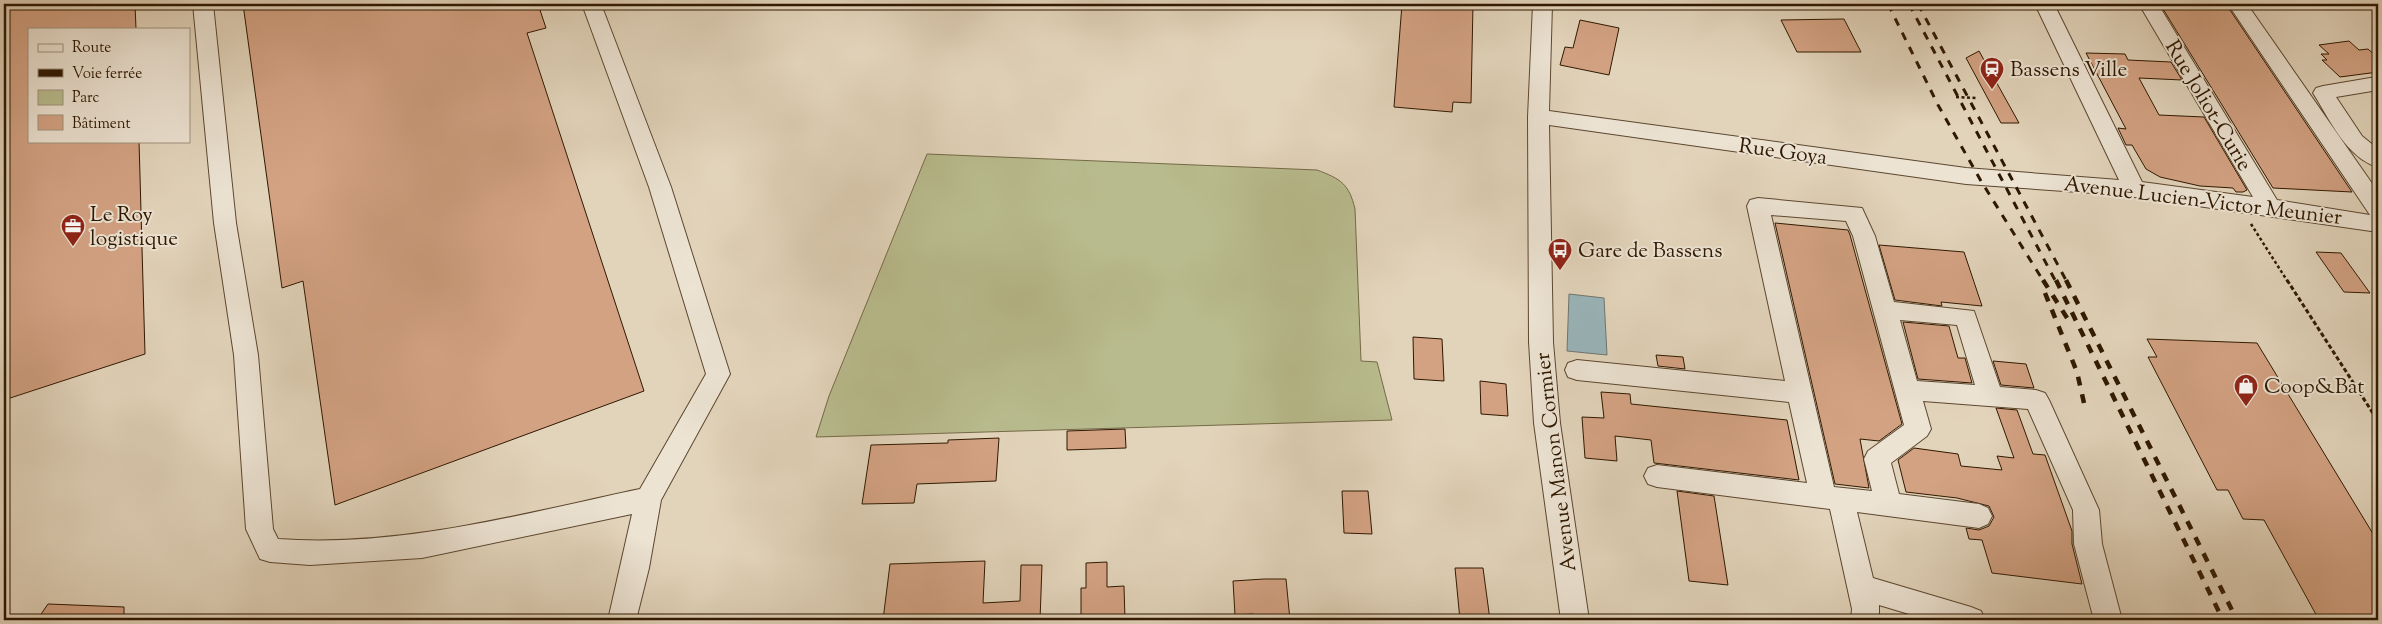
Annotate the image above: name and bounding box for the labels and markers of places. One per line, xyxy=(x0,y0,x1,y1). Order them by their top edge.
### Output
station icon: Bassens Ville xyxy=(1979,56,2005,90)
place label: Bassens Ville xyxy=(2010,56,2127,86)
place label: Le Roy logistique xyxy=(90,201,178,255)
office icon: Le Roy logistique xyxy=(60,213,86,247)
bus stop icon: Gare de Bassens xyxy=(1547,237,1573,271)
place label: Gare de Bassens xyxy=(1578,237,1722,267)
shop icon: Coop&Bat xyxy=(2233,373,2259,407)
place label: Coop&Bat xyxy=(2264,373,2365,403)

